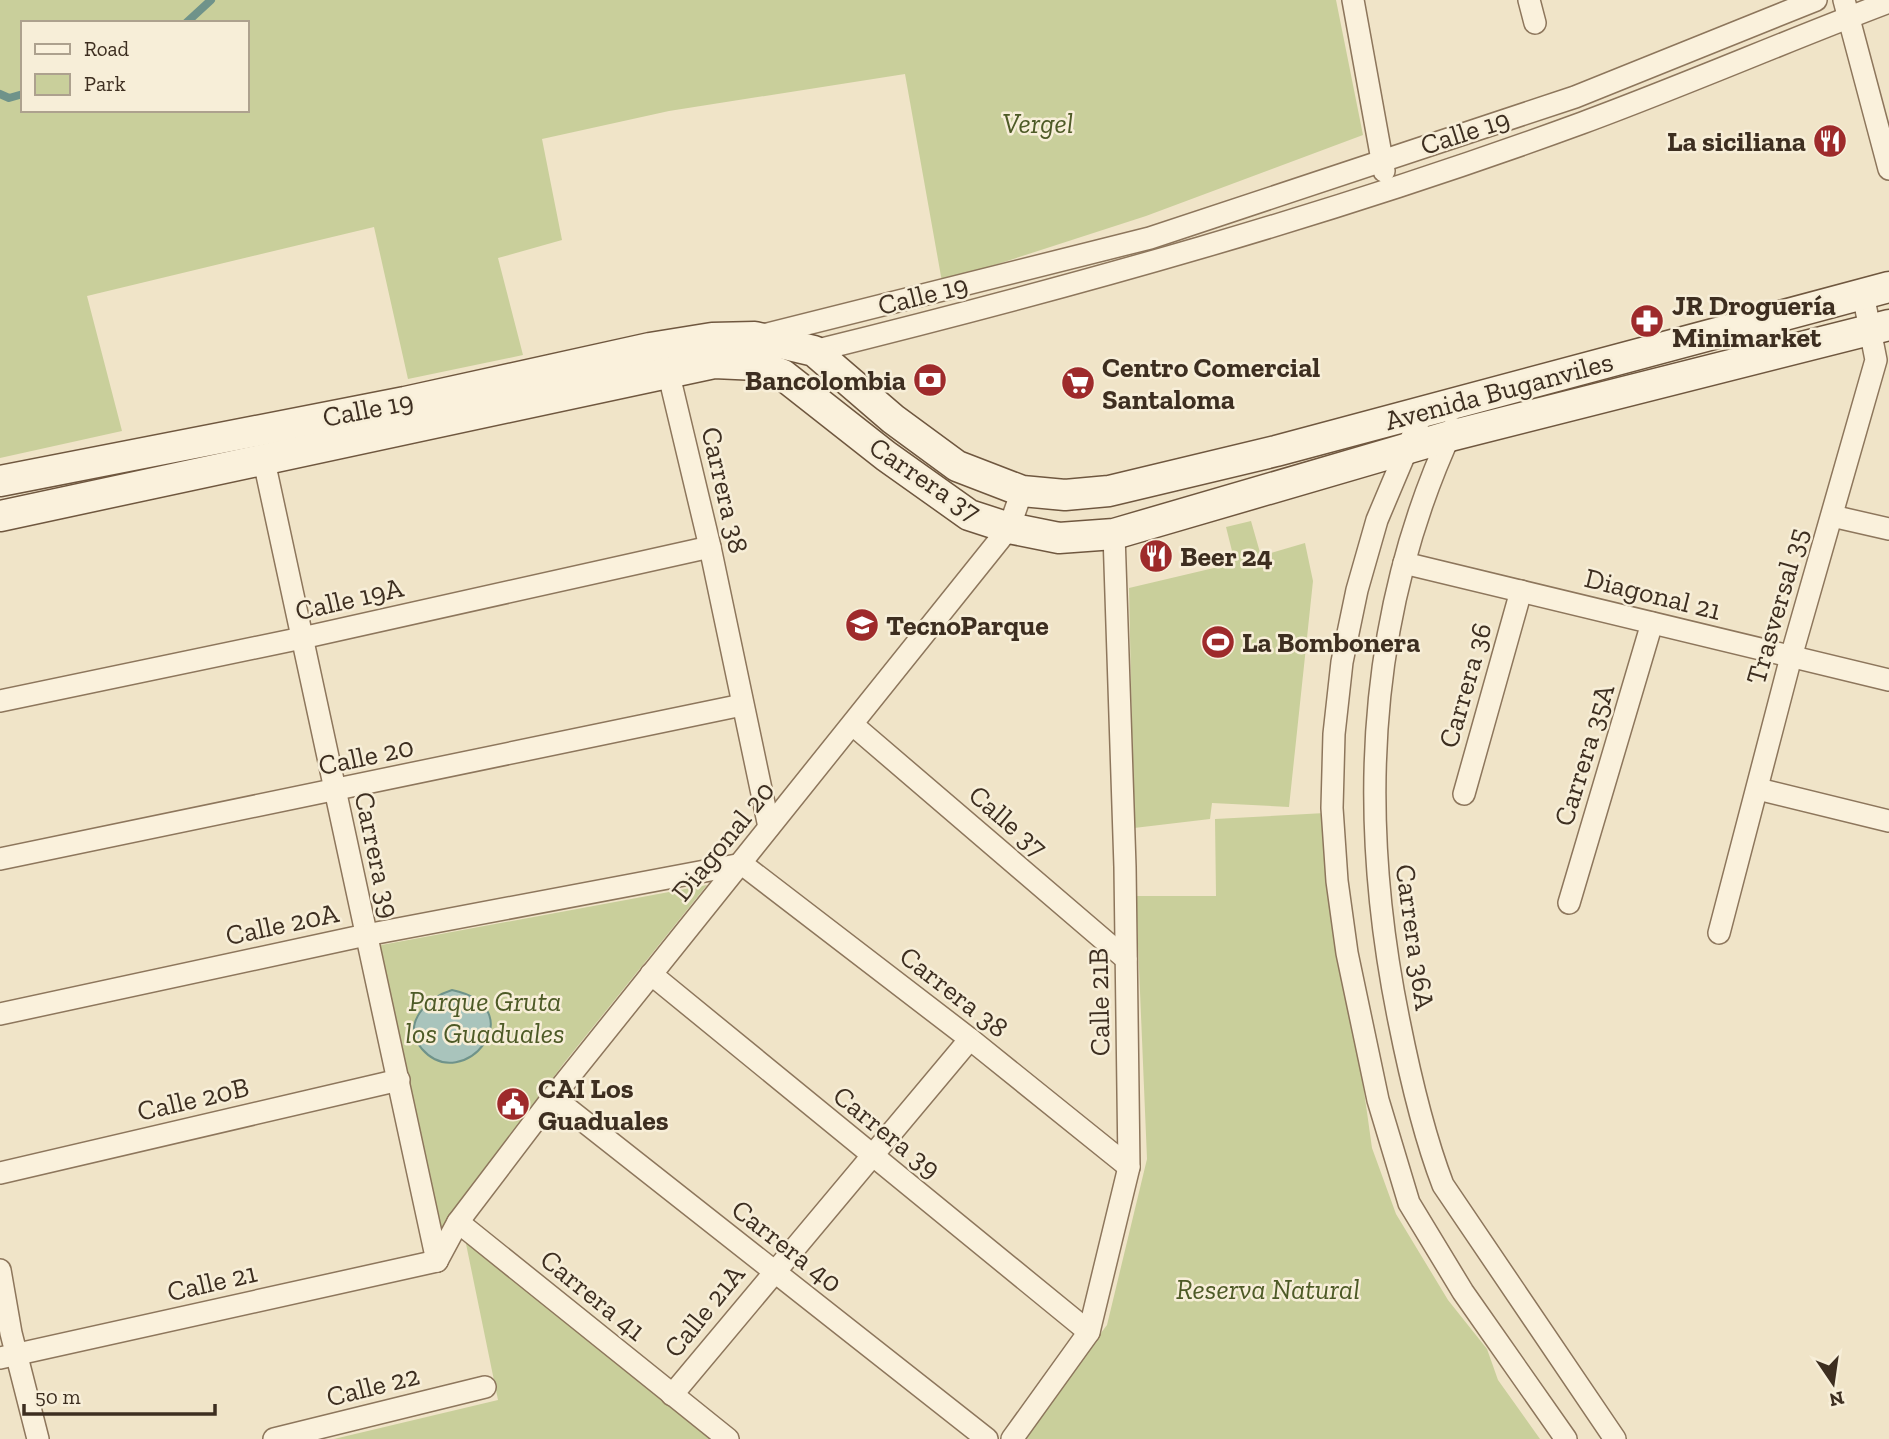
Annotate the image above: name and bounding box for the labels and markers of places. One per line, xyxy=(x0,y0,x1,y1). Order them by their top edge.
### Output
restaurant icon: La siciliana xyxy=(1811,122,1849,160)
place label: La siciliana xyxy=(1667,125,1806,158)
place label: JR Droguería Minimarket xyxy=(1672,289,1836,354)
pharmacy icon: JR Droguería Minimarket xyxy=(1628,302,1666,340)
place label: Centro Comercial Santaloma xyxy=(1102,351,1320,416)
bank icon: Bancolombia xyxy=(911,361,949,399)
place label: Bancolombia xyxy=(745,364,906,397)
supermarket icon: Centro Comercial Santaloma xyxy=(1059,364,1097,402)
restaurant icon: Beer 24 xyxy=(1137,537,1175,575)
place label: Beer 24 xyxy=(1180,540,1273,573)
school or university icon: TecnoParque xyxy=(843,606,881,644)
place label: TecnoParque xyxy=(886,609,1049,642)
sports icon: La Bombonera xyxy=(1199,623,1237,661)
place label: La Bombonera xyxy=(1242,626,1420,659)
place label: CAI Los Guaduales xyxy=(538,1072,669,1137)
public building icon: CAI Los Guaduales xyxy=(494,1085,532,1123)

